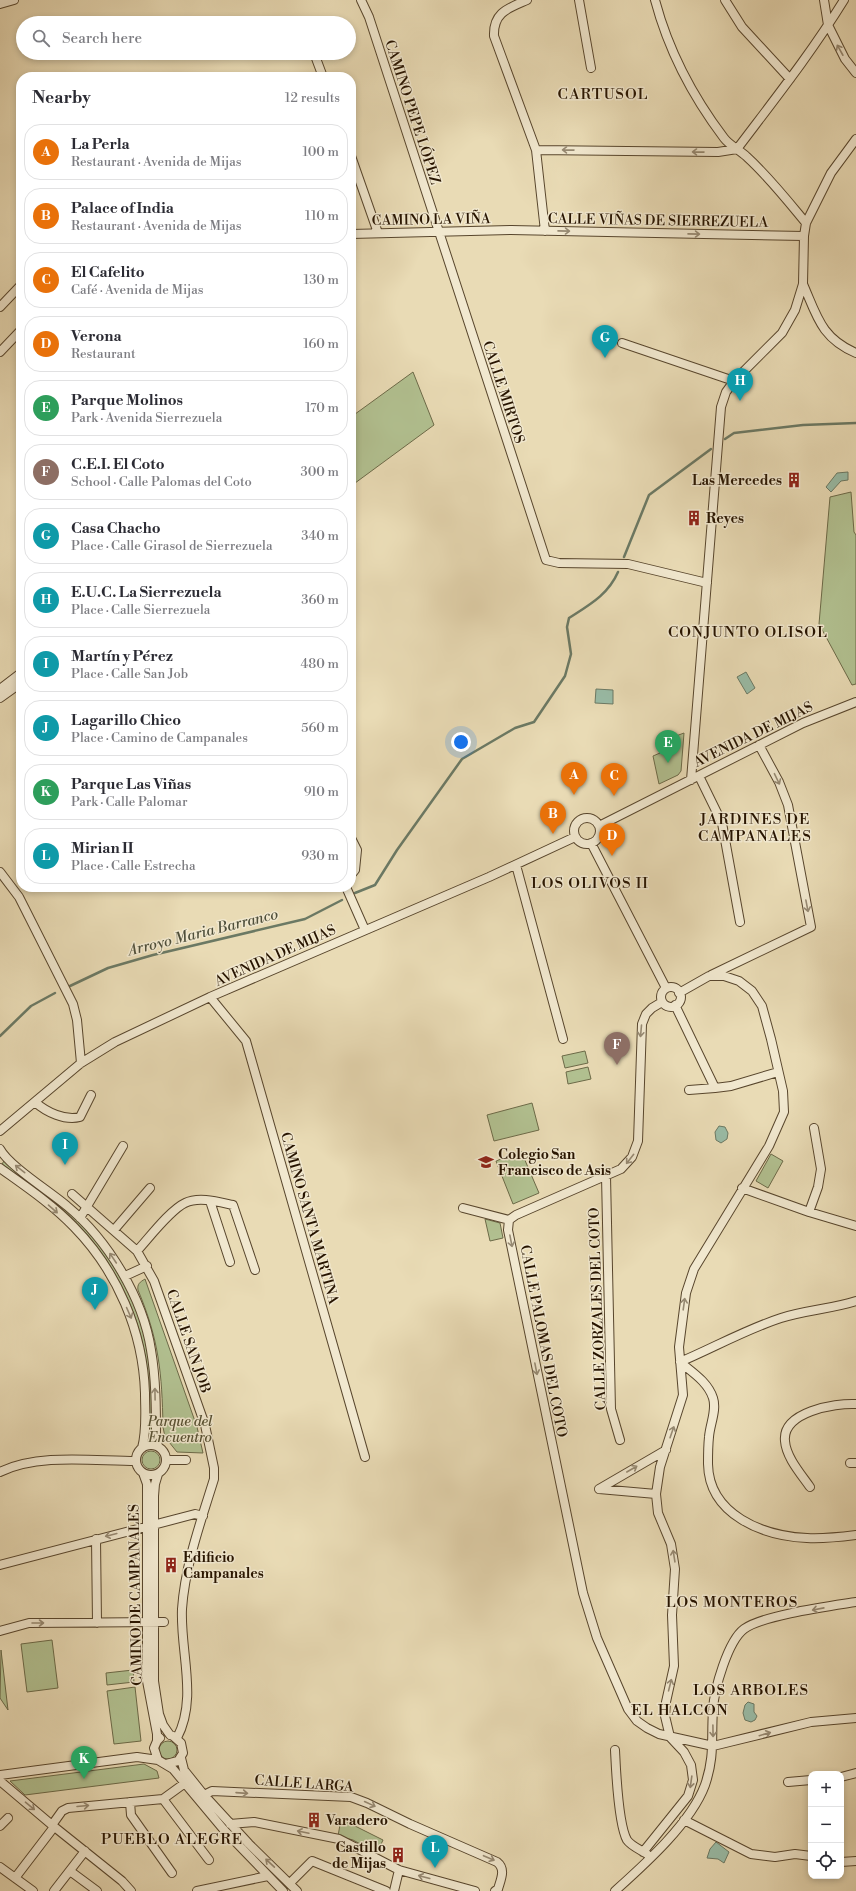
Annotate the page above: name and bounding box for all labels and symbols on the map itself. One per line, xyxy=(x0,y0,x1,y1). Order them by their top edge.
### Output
street label: CAMINO PEPE LÓPEZ xyxy=(380,37,446,187)
one-way arrow xyxy=(836,44,844,56)
district label: CARTUSOL xyxy=(557,85,649,104)
one-way arrow xyxy=(562,146,575,154)
one-way arrow xyxy=(692,148,705,156)
street label: CAMINO LA VIÑA xyxy=(371,208,491,230)
street label: CALLE VIÑAS DE SIERREZUELA xyxy=(548,208,769,232)
one-way arrow xyxy=(557,227,570,235)
one-way arrow xyxy=(687,230,700,238)
pin: G xyxy=(592,325,618,358)
street label: CALLE MIRTOS xyxy=(478,339,528,446)
pin: H xyxy=(727,368,753,401)
building icon: Las Mercedes xyxy=(785,471,803,489)
place label: Las Mercedes xyxy=(692,472,782,490)
building icon: Reyes xyxy=(685,509,703,527)
place label: Reyes xyxy=(706,510,744,528)
district label: CONJUNTO OLISOL xyxy=(668,623,828,642)
street label: AVENIDA DE MIJAS xyxy=(690,698,816,772)
pin: E xyxy=(655,730,681,763)
your location xyxy=(451,732,471,752)
pin: A xyxy=(561,762,587,795)
pin: C xyxy=(601,763,627,796)
one-way arrow xyxy=(774,773,781,785)
pin: B xyxy=(540,801,566,834)
district label: JARDINES DE CAMPANALES xyxy=(698,810,812,846)
pin: D xyxy=(599,823,625,856)
district label: LOS OLIVOS II xyxy=(531,874,649,893)
one-way arrow xyxy=(803,899,811,912)
water label: Arroyo Maria Barranco xyxy=(124,905,280,961)
street label: AVENIDA DE MIJAS xyxy=(211,921,339,991)
one-way arrow xyxy=(637,1024,645,1037)
pin: F xyxy=(604,1032,630,1065)
street label: CAMINO SANTA MARTINA xyxy=(276,1130,342,1307)
pin: I xyxy=(52,1132,78,1165)
place label: Colegio San Francisco de Asis xyxy=(498,1146,611,1180)
school or university icon: Colegio San Francisco de Asis xyxy=(477,1153,495,1171)
one-way arrow xyxy=(626,1153,634,1164)
one-way arrow xyxy=(14,1164,25,1173)
one-way arrow xyxy=(48,1204,58,1213)
street label: CALLE ZORZALES DEL COTO xyxy=(585,1207,611,1411)
one-way arrow xyxy=(507,1234,515,1247)
street label: CALLE PALOMAS DEL COTO xyxy=(516,1243,571,1439)
one-way arrow xyxy=(108,1253,117,1264)
pin: J xyxy=(82,1277,108,1310)
street label: CALLE SAN JOB xyxy=(162,1287,214,1396)
one-way arrow xyxy=(680,1298,688,1311)
one-way arrow xyxy=(125,1306,133,1318)
one-way arrow xyxy=(533,1362,541,1375)
one-way arrow xyxy=(151,1388,159,1401)
park label: Parque del Encuentro xyxy=(146,1413,213,1447)
one-way arrow xyxy=(669,1425,676,1438)
one-way arrow xyxy=(626,1465,638,1473)
street label: CAMINO DE CAMPANALES xyxy=(125,1504,147,1686)
one-way arrow xyxy=(105,1532,118,1540)
place label: Edificio Campanales xyxy=(183,1549,264,1583)
one-way arrow xyxy=(670,1550,678,1563)
building icon: Edificio Campanales xyxy=(162,1556,180,1574)
district label: LOS MONTEROS xyxy=(666,1593,798,1612)
one-way arrow xyxy=(811,1605,824,1613)
one-way arrow xyxy=(31,1619,44,1627)
one-way arrow xyxy=(667,1679,675,1692)
district label: LOS ARBOLES xyxy=(693,1681,809,1700)
district label: EL HALCON xyxy=(631,1701,729,1720)
one-way arrow xyxy=(709,1724,717,1737)
one-way arrow xyxy=(758,1730,771,1737)
pin: K xyxy=(71,1746,97,1779)
street label: CALLE LARGA xyxy=(254,1772,354,1796)
one-way arrow xyxy=(687,1776,695,1789)
one-way arrow xyxy=(235,1789,248,1796)
one-way arrow xyxy=(364,1801,376,1808)
one-way arrow xyxy=(24,1802,35,1811)
one-way arrow xyxy=(76,1803,89,1810)
building icon: Varadero xyxy=(305,1811,323,1829)
place label: Varadero xyxy=(325,1812,388,1830)
one-way arrow xyxy=(297,1828,310,1836)
district label: PUEBLO ALEGRE xyxy=(101,1830,243,1849)
pin: L xyxy=(422,1835,448,1868)
place label: Castillo de Mijas xyxy=(332,1839,386,1873)
building icon: Castillo de Mijas xyxy=(389,1846,407,1864)
one-way arrow xyxy=(482,1855,494,1862)
one-way arrow xyxy=(265,1859,275,1868)
one-way arrow xyxy=(418,1873,431,1880)

